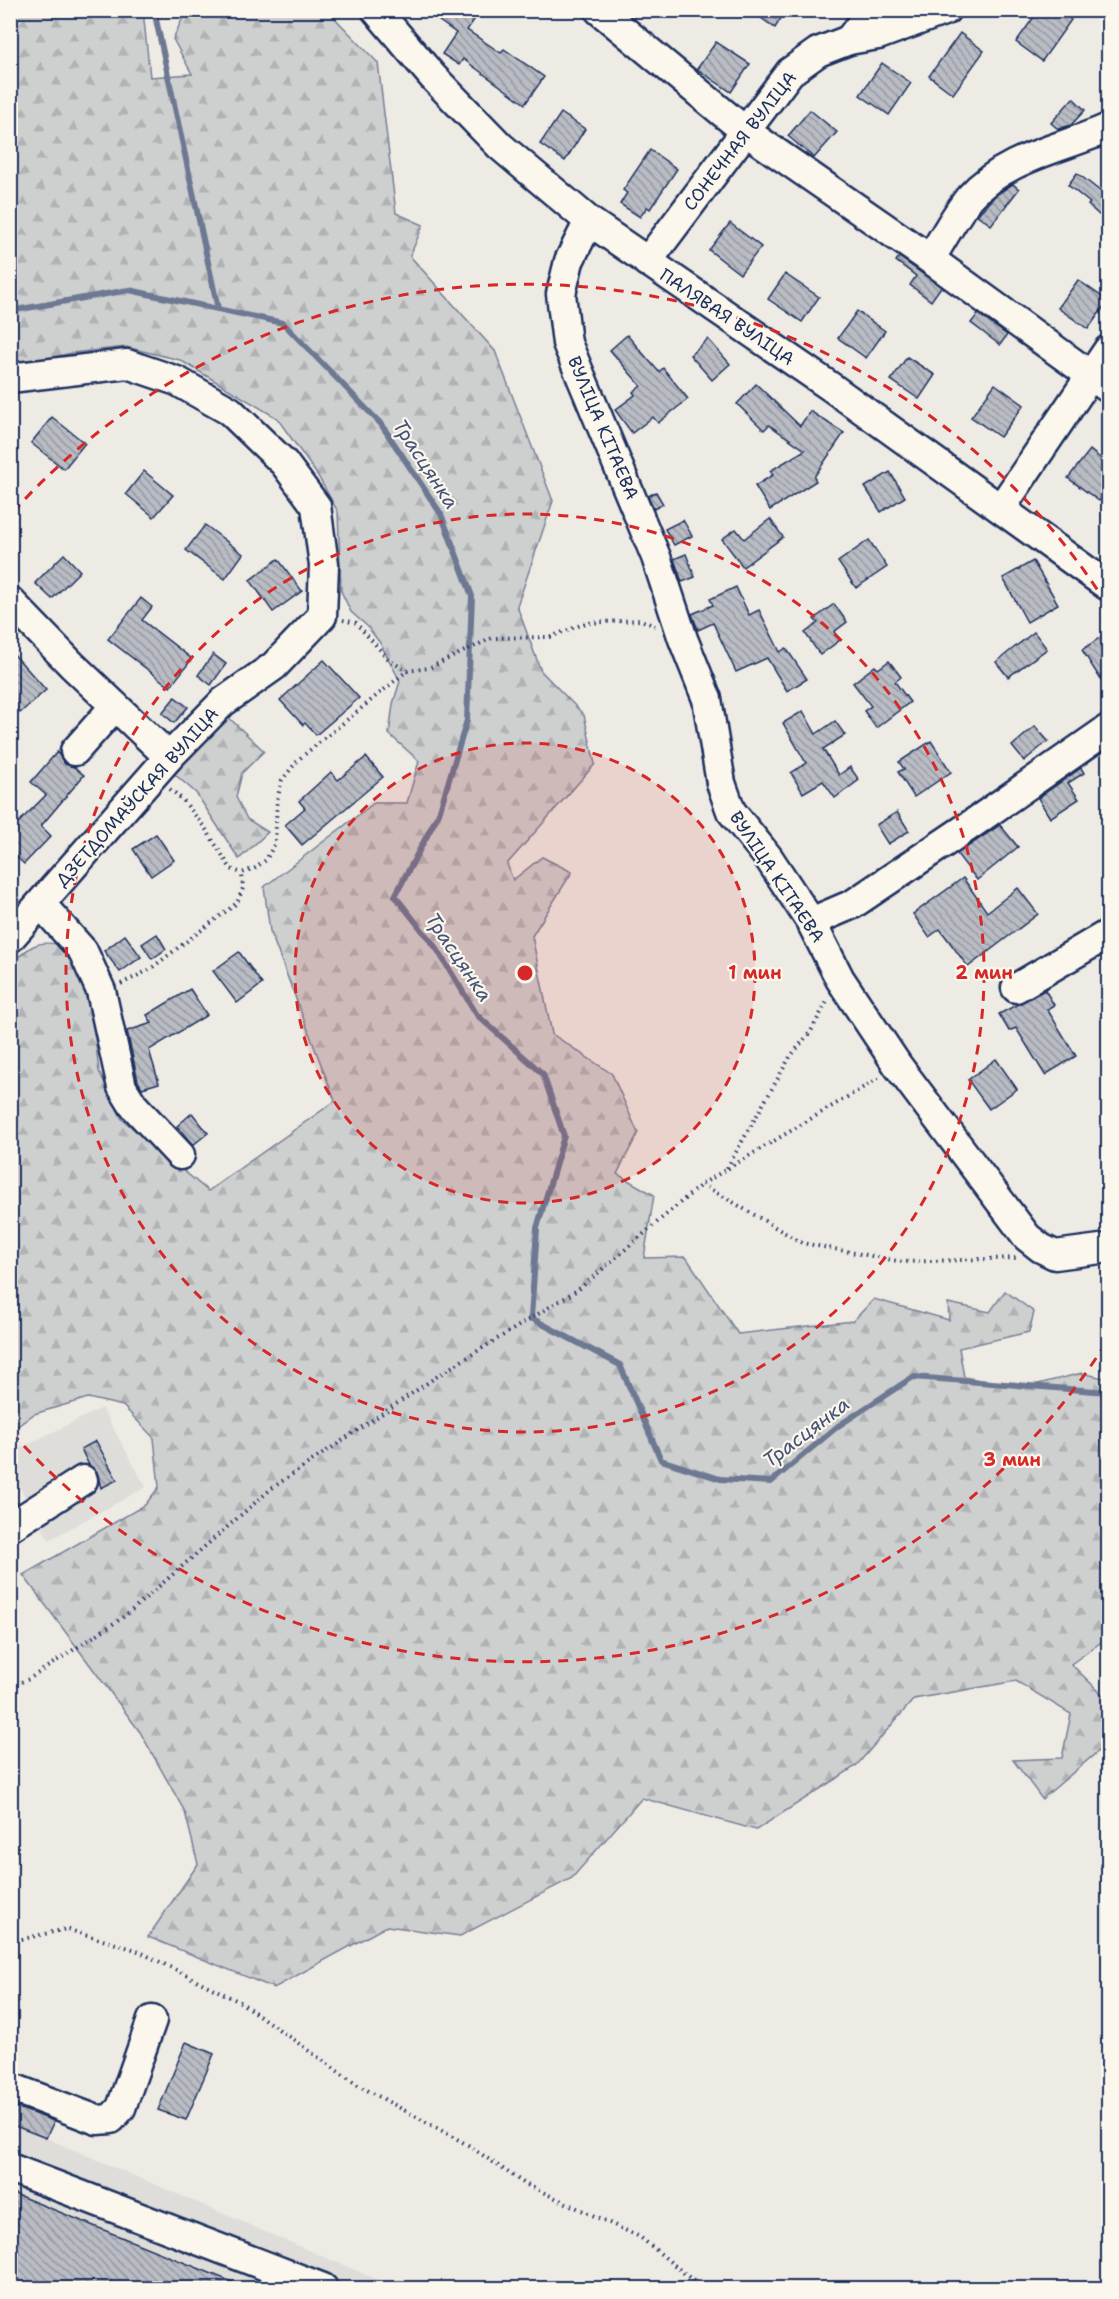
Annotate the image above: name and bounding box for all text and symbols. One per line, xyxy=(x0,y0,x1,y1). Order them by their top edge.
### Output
street label: СОНЕЧНАЯ ВУЛІЦА xyxy=(678,66,802,216)
street label: ПАЛЯВАЯ ВУЛІЦА xyxy=(655,263,799,371)
street label: ВУЛІЦА КІТАЕВА xyxy=(562,353,644,503)
water label: Трасцянка xyxy=(387,414,465,514)
street label: ДЗЕТДОМАЎСКАЯ ВУЛІЦА xyxy=(50,702,224,892)
street label: ВУЛІЦА КІТАЕВА xyxy=(724,807,830,947)
water label: Трасцянка xyxy=(420,907,498,1007)
text: 1 мин xyxy=(728,961,782,985)
text: 2 мин xyxy=(955,961,1013,985)
centre of rings xyxy=(515,963,535,983)
water label: Трасцянка xyxy=(757,1391,855,1473)
text: 3 мин xyxy=(983,1448,1041,1472)

